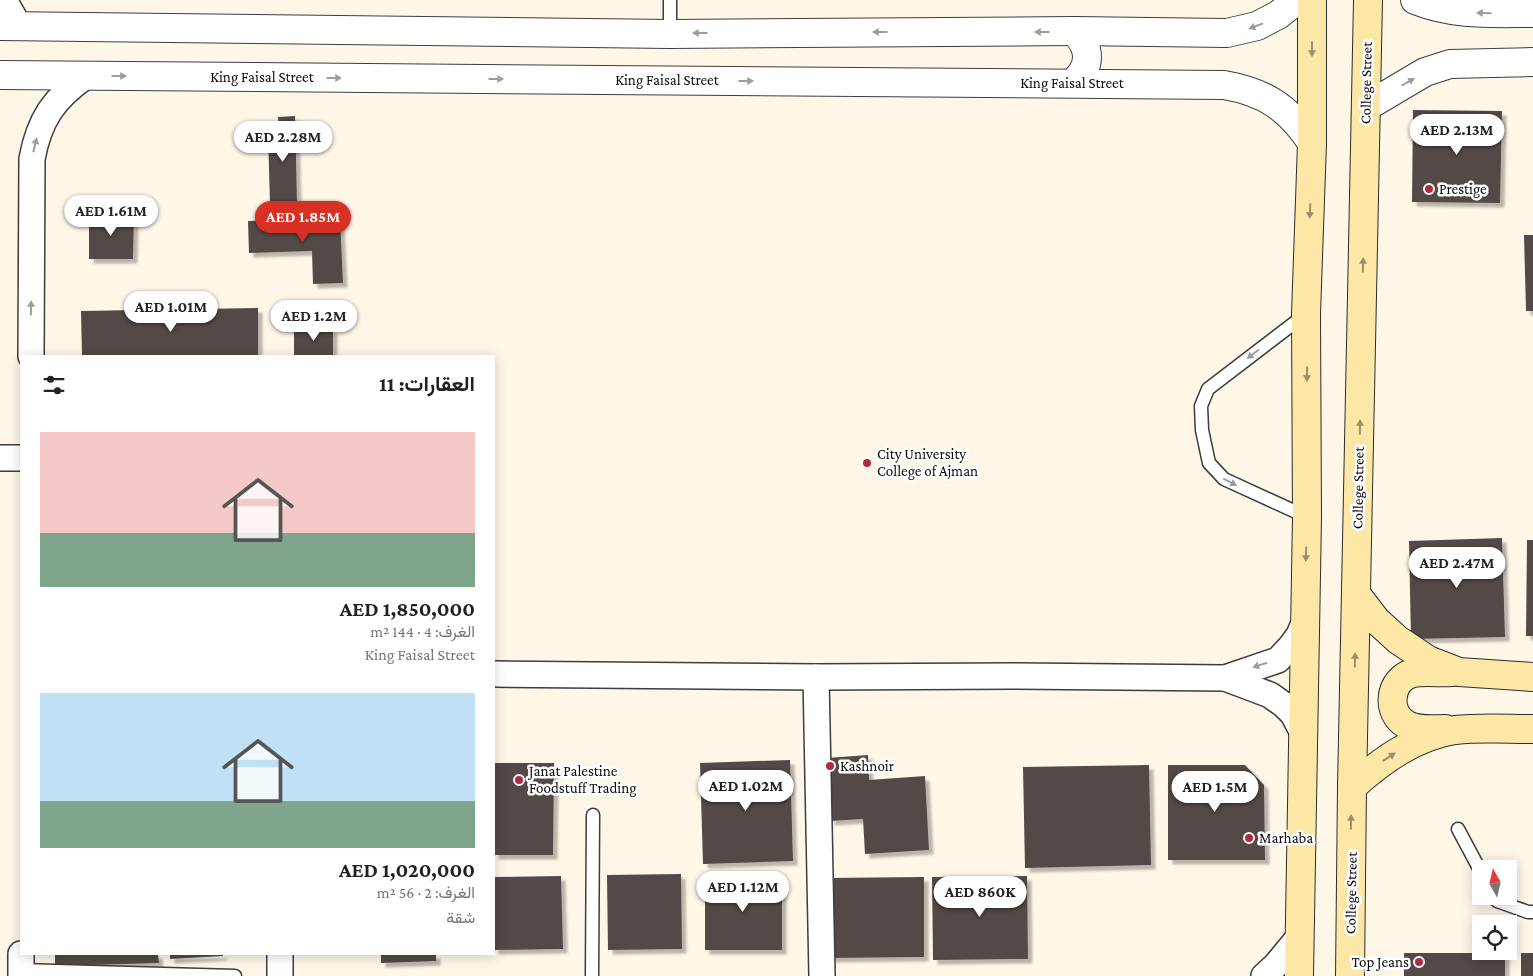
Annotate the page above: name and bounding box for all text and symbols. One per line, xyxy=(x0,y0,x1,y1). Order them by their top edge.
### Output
one-way arrow xyxy=(1476,9,1492,17)
one-way arrow xyxy=(1249,22,1263,30)
one-way arrow xyxy=(1034,28,1050,36)
one-way arrow xyxy=(691,29,707,37)
one-way arrow xyxy=(871,29,887,37)
one-way arrow xyxy=(1308,41,1316,57)
street label: College Street xyxy=(1357,41,1376,124)
street label: King Faisal Street xyxy=(210,69,315,86)
one-way arrow xyxy=(111,72,127,80)
street label: King Faisal Street xyxy=(615,72,720,89)
one-way arrow xyxy=(326,74,342,82)
one-way arrow xyxy=(488,75,504,83)
street label: King Faisal Street xyxy=(1020,75,1125,92)
one-way arrow xyxy=(738,77,754,85)
one-way arrow xyxy=(1400,78,1415,86)
pin: AED 2.13M xyxy=(1400,114,1514,156)
pin: AED 2.28M xyxy=(226,120,340,163)
text: AED 2.13M xyxy=(1420,121,1494,138)
text: AED 2.28M xyxy=(245,128,321,145)
one-way arrow xyxy=(31,138,39,153)
place label: Prestige xyxy=(1439,181,1487,198)
marker: Prestige xyxy=(1423,183,1435,195)
pin: AED 1.61M xyxy=(54,194,168,237)
pin: AED 1.85M xyxy=(246,200,360,243)
text: AED 1.61M xyxy=(75,202,147,219)
one-way arrow xyxy=(1305,203,1313,219)
text: AED 1.85M xyxy=(266,208,340,225)
one-way arrow xyxy=(1359,257,1367,273)
pin: AED 1.01M xyxy=(114,290,228,333)
text: AED 1.01M xyxy=(135,298,207,315)
one-way arrow xyxy=(27,299,35,315)
pin: AED 1.2M xyxy=(262,300,366,342)
text: AED 1.2M xyxy=(281,307,347,324)
one-way arrow xyxy=(1246,349,1260,359)
one-way arrow xyxy=(1303,366,1311,382)
icon: filters xyxy=(40,371,68,399)
text: العقارات: 11 xyxy=(379,372,475,396)
one-way arrow xyxy=(1356,419,1364,435)
place label: City University College of Ajman xyxy=(877,446,978,480)
street label: College Street xyxy=(1349,446,1368,529)
marker: City University College of Ajman xyxy=(861,457,873,469)
icon: home xyxy=(213,465,303,555)
one-way arrow xyxy=(1223,478,1237,486)
one-way arrow xyxy=(1302,546,1310,562)
pin: AED 2.47M xyxy=(1400,546,1514,589)
text: AED 2.47M xyxy=(1419,554,1495,571)
text: AED 1,850,000 xyxy=(340,597,475,621)
text: الغرف: 4 · 144 m² xyxy=(370,623,475,640)
text: King Faisal Street xyxy=(365,646,475,663)
one-way arrow xyxy=(1351,652,1359,668)
one-way arrow xyxy=(1252,662,1267,669)
icon: home xyxy=(213,726,303,816)
one-way arrow xyxy=(1383,752,1396,761)
place label: Kashnoir xyxy=(840,758,895,774)
marker: Kashnoir xyxy=(824,760,836,772)
place label: Janat Palestine Foodstuff Trading xyxy=(527,763,637,797)
pin: AED 1.02M xyxy=(689,770,803,812)
pin: AED 1.5M xyxy=(1163,770,1267,813)
marker: Janat Palestine Foodstuff Trading xyxy=(513,774,525,786)
text: AED 1.02M xyxy=(709,777,783,794)
text: AED 1.5M xyxy=(1183,778,1247,795)
one-way arrow xyxy=(1347,814,1355,830)
place label: Marhaba xyxy=(1259,830,1313,846)
marker: Marhaba xyxy=(1243,832,1255,844)
street label: College Street xyxy=(1342,851,1361,934)
text: AED 1,020,000 xyxy=(339,858,475,882)
north arrow xyxy=(1472,860,1518,905)
map controls xyxy=(1472,860,1517,960)
pin: AED 1.12M xyxy=(686,870,800,913)
pin: AED 860K xyxy=(928,876,1032,918)
text: AED 1.12M xyxy=(707,878,779,895)
text: AED 860K xyxy=(945,883,1015,900)
text: الغرف: 2 · 56 m² xyxy=(377,884,475,901)
text: شقة xyxy=(446,909,475,926)
button: locate xyxy=(1472,915,1517,960)
place label: Top Jeans xyxy=(1351,954,1409,971)
marker: Top Jeans xyxy=(1413,956,1425,968)

